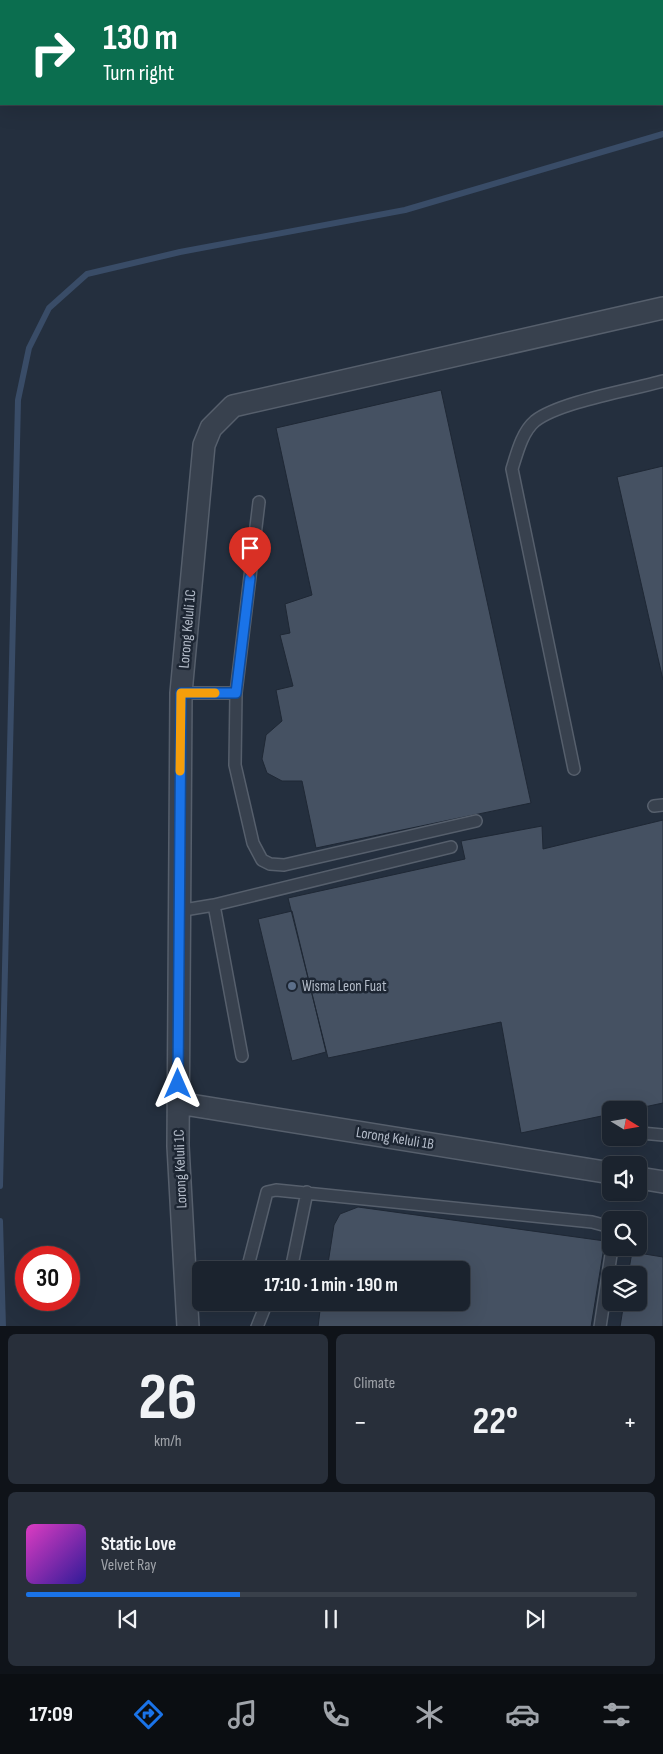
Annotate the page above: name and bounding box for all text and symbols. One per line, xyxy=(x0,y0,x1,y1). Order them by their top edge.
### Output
text: 130 m xyxy=(103,17,178,60)
icon: right xyxy=(20,20,85,85)
text: Turn right xyxy=(103,60,174,87)
pin xyxy=(229,527,271,578)
icon: arrive xyxy=(236,534,264,562)
street label: Lorong Keluli 1C xyxy=(175,589,200,669)
place label: Wisma Leon Fuat xyxy=(302,977,387,996)
marker: Wisma Leon Fuat xyxy=(286,980,298,992)
position arrow xyxy=(151,1057,203,1109)
north arrow xyxy=(602,1101,648,1146)
map controls xyxy=(602,1101,647,1311)
street label: Lorong Keluli 1B xyxy=(355,1123,436,1154)
street label: Lorong Keluli 1C xyxy=(170,1129,191,1209)
button: sound xyxy=(602,1156,647,1201)
button: search xyxy=(602,1211,647,1256)
speed limit sign: 30 xyxy=(15,1246,80,1311)
button: layers xyxy=(602,1266,647,1311)
text: 17:10 · 1 min · 190 m xyxy=(264,1274,398,1297)
text: 26 xyxy=(138,1360,197,1438)
text: Climate xyxy=(354,1374,395,1393)
text: 22° xyxy=(473,1399,518,1444)
text: − xyxy=(354,1406,367,1439)
text: + xyxy=(623,1406,637,1439)
text: km/h xyxy=(154,1432,182,1451)
text: Static Love xyxy=(101,1533,176,1556)
text: Velvet Ray xyxy=(101,1556,156,1575)
icon: previous xyxy=(114,1605,142,1633)
icon: pause xyxy=(317,1605,345,1633)
icon: next xyxy=(521,1605,549,1633)
icon: directions xyxy=(131,1697,166,1732)
icon: music xyxy=(225,1697,260,1732)
icon: phone xyxy=(318,1697,353,1732)
icon: climate xyxy=(412,1697,447,1732)
icon: car xyxy=(505,1697,540,1732)
icon: filters xyxy=(599,1697,634,1732)
text: 17:09 xyxy=(29,1701,73,1728)

